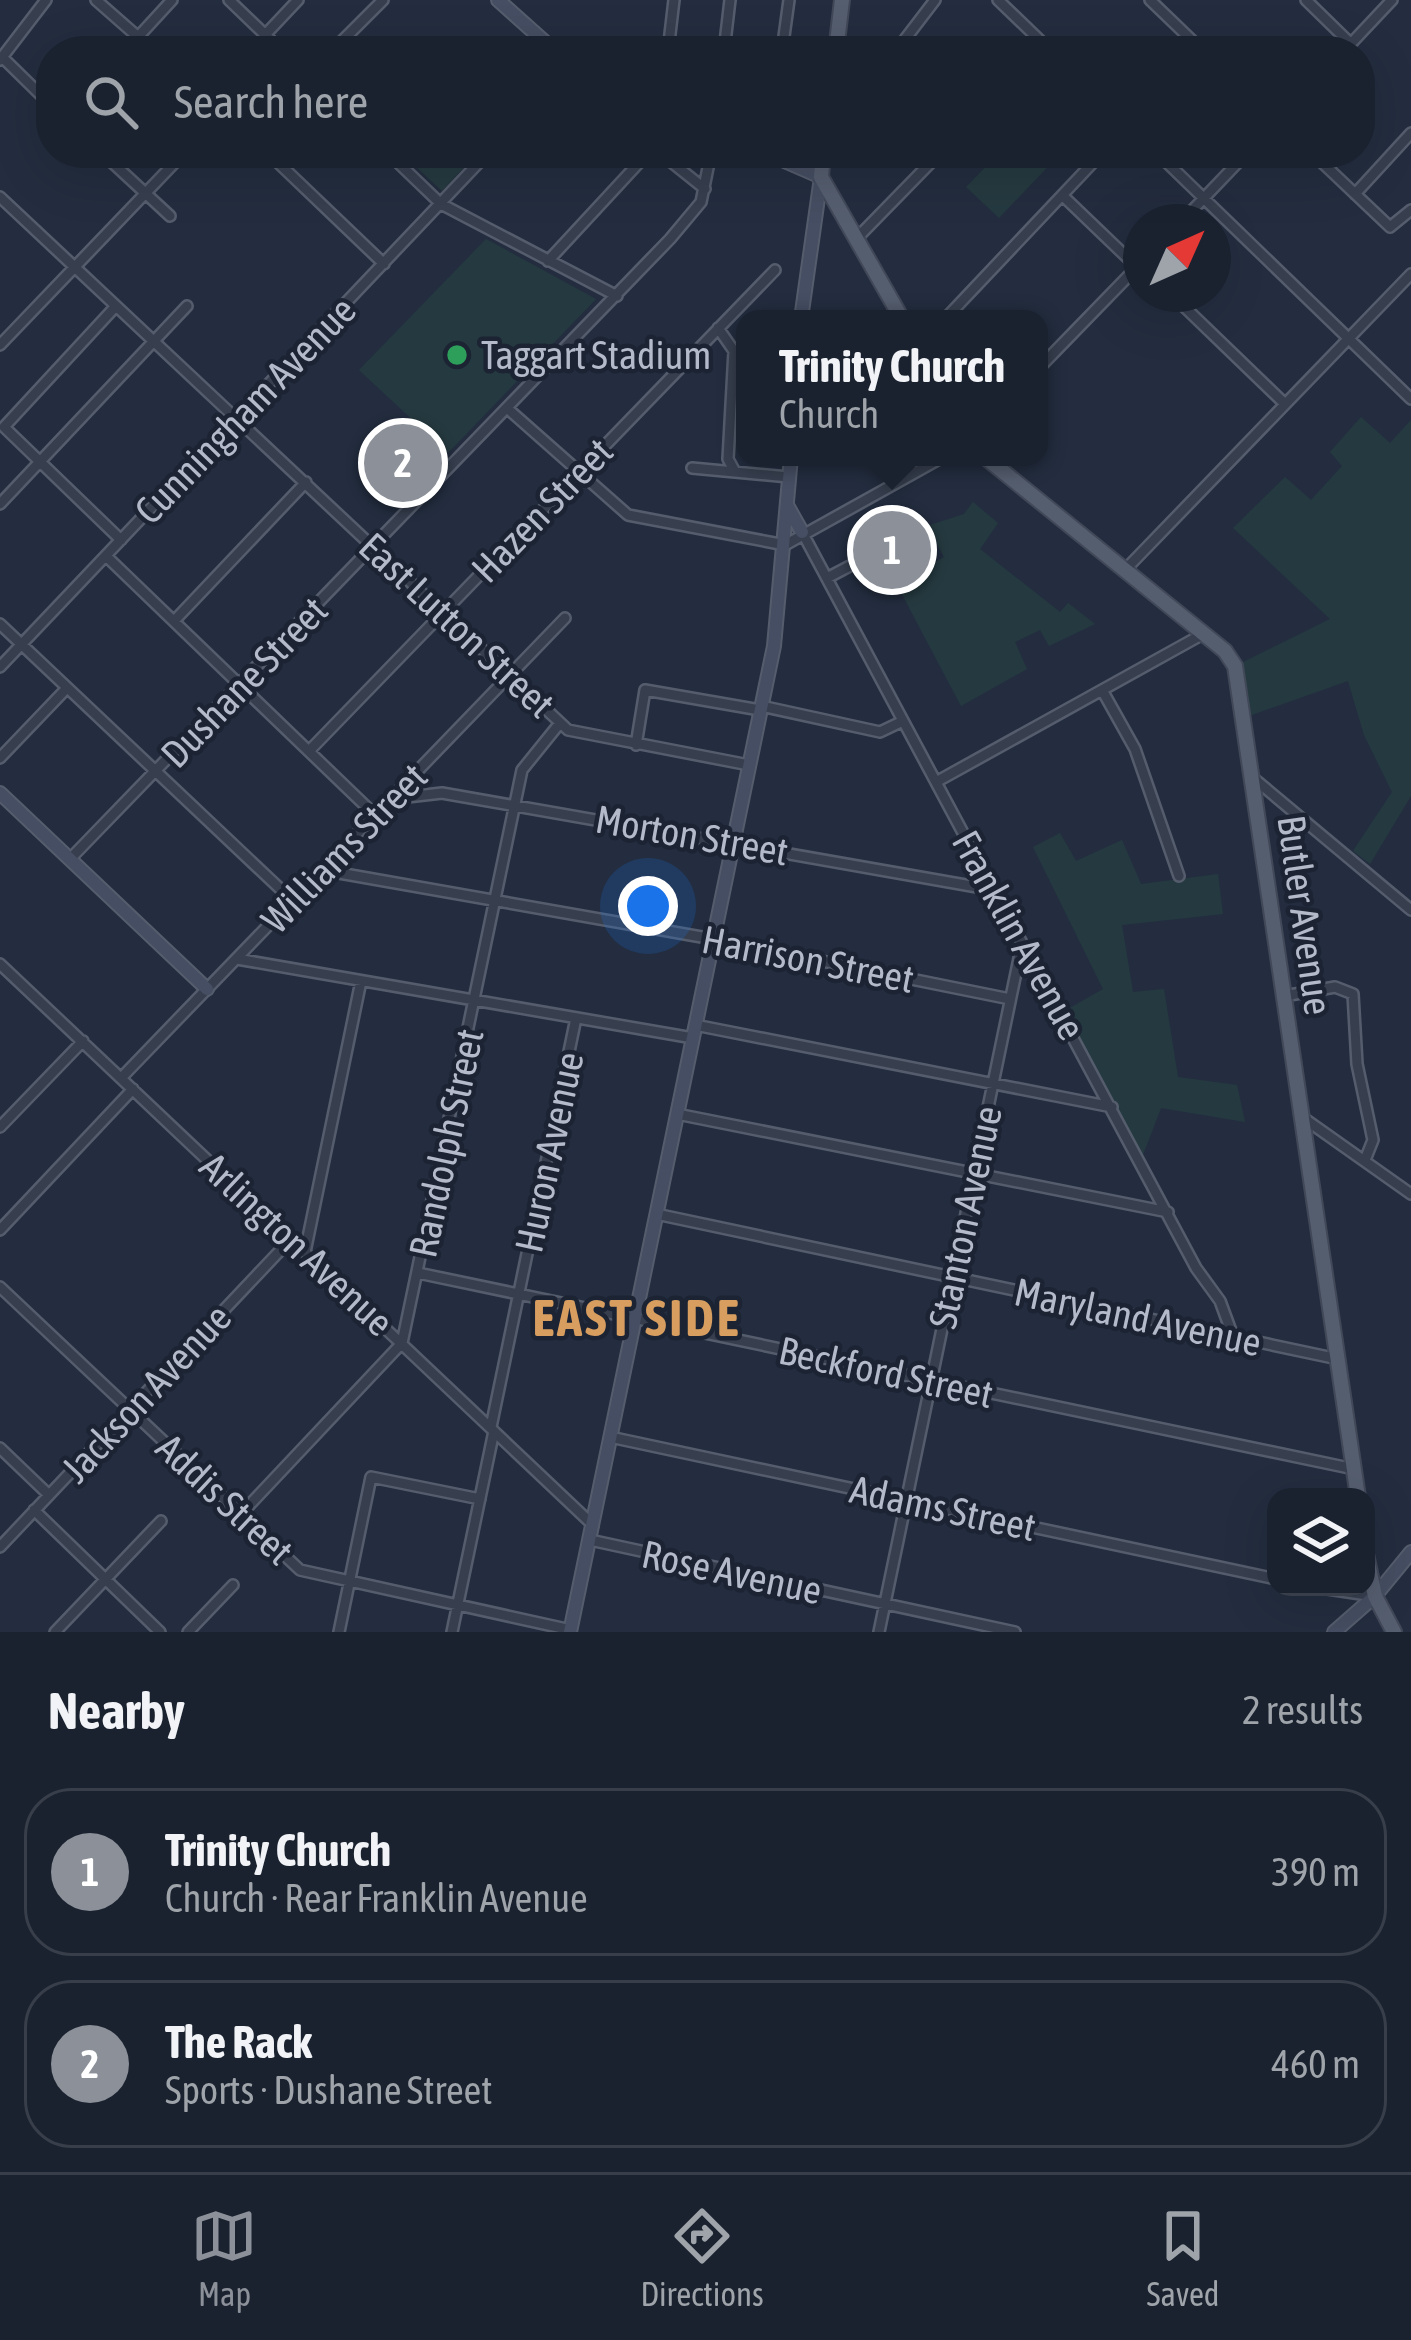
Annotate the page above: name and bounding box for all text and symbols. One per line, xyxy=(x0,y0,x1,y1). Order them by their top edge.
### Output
search box xyxy=(36,36,1375,168)
icon: search xyxy=(78,69,144,135)
text: Search here xyxy=(174,76,368,128)
north arrow xyxy=(1123,204,1231,312)
street label: Cunningham Avenue xyxy=(126,288,364,532)
popup xyxy=(736,310,1048,466)
place label: Taggart Stadium xyxy=(481,333,711,377)
text: Trinity Church xyxy=(779,340,1005,392)
marker: Taggart Stadium xyxy=(444,342,470,368)
text: Church xyxy=(779,392,879,436)
pin: 2 xyxy=(364,418,442,508)
street label: Hazen Street xyxy=(463,429,621,591)
pin: 1 xyxy=(853,505,931,595)
street label: East Lutton Street xyxy=(351,524,563,726)
street label: Dushane Street xyxy=(152,588,336,776)
street label: Williams Street xyxy=(253,754,435,942)
street label: Morton Street xyxy=(592,796,792,874)
street label: Butler Avenue xyxy=(1269,812,1341,1018)
street label: Franklin Avenue xyxy=(944,823,1094,1047)
your location xyxy=(618,876,678,936)
street label: Harrison Street xyxy=(698,917,918,1001)
street label: Randolph Street xyxy=(400,1025,492,1261)
street label: Huron Avenue xyxy=(506,1048,592,1256)
street label: Stanton Avenue xyxy=(920,1102,1010,1332)
street label: Arlington Avenue xyxy=(192,1144,402,1344)
street label: Maryland Avenue xyxy=(1011,1269,1265,1365)
district label: EAST SIDE xyxy=(532,1288,742,1347)
street label: Jackson Avenue xyxy=(53,1295,239,1491)
street label: Beckford Street xyxy=(775,1328,997,1416)
street label: Addis Street xyxy=(148,1425,302,1573)
street label: Adams Street xyxy=(846,1467,1040,1549)
map controls xyxy=(1267,1488,1375,1596)
button: layers xyxy=(1267,1488,1375,1596)
street label: Rose Avenue xyxy=(638,1531,826,1613)
text: Nearby xyxy=(48,1681,185,1740)
text: 2 results xyxy=(1242,1688,1363,1732)
text: Trinity Church xyxy=(165,1824,391,1876)
text: 1 xyxy=(81,1850,99,1894)
text: 390 m xyxy=(1272,1850,1360,1894)
text: Church · Rear Franklin Avenue xyxy=(165,1876,588,1920)
text: The Rack xyxy=(165,2016,312,2068)
text: 2 xyxy=(81,2042,99,2086)
text: 460 m xyxy=(1272,2042,1360,2086)
text: Sports · Dushane Street xyxy=(165,2068,492,2112)
tab: Map xyxy=(191,2203,257,2313)
tab: Directions xyxy=(640,2203,764,2313)
tab: Saved xyxy=(1147,2203,1219,2313)

